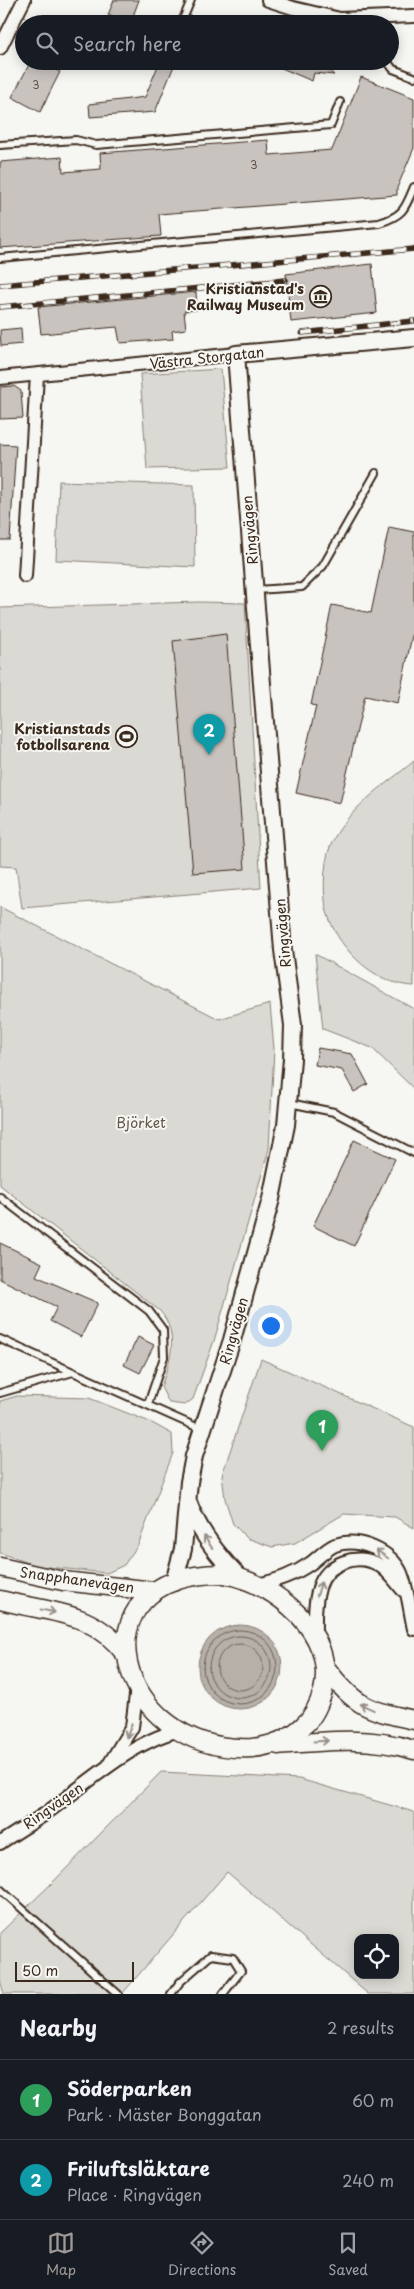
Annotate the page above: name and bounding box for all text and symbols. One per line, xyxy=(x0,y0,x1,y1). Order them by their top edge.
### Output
search box xyxy=(15,15,399,70)
icon: search xyxy=(33,29,61,57)
text: Search here xyxy=(73,29,182,57)
house number: 3 xyxy=(32,76,40,93)
house number: 3 xyxy=(250,156,258,173)
place label: Kristianstad's Railway Museum xyxy=(187,278,304,315)
museum icon: Kristianstad's Railway Museum xyxy=(308,285,332,309)
street label: Västra Storgatan xyxy=(149,341,265,374)
street label: Ringvägen xyxy=(236,495,263,566)
pin: 2 xyxy=(193,714,225,755)
place label: Kristianstads fotbollsarena xyxy=(14,718,111,755)
sports icon: Kristianstads fotbollsarena xyxy=(114,725,138,749)
street label: Ringvägen xyxy=(269,898,296,969)
park label: Björket xyxy=(116,1112,166,1133)
street label: Ringvägen xyxy=(214,1295,253,1367)
your location xyxy=(258,1313,284,1339)
pin: 1 xyxy=(306,1410,338,1451)
one-way arrow xyxy=(203,1535,213,1549)
one-way arrow xyxy=(375,1549,389,1559)
street label: Snapphanevägen xyxy=(19,1561,136,1598)
one-way arrow xyxy=(315,1582,325,1598)
one-way arrow xyxy=(39,1607,55,1616)
one-way arrow xyxy=(360,1702,375,1712)
one-way arrow xyxy=(124,1723,134,1738)
one-way arrow xyxy=(313,1737,329,1746)
street label: Ringvägen xyxy=(18,1777,87,1834)
map controls xyxy=(354,1934,399,1979)
button: locate xyxy=(354,1934,399,1979)
scale bar xyxy=(15,1959,134,1982)
text: 50 m xyxy=(22,1960,58,1981)
text: Nearby xyxy=(20,2011,97,2043)
text: 2 results xyxy=(327,2015,394,2039)
text: Söderparken xyxy=(67,2074,192,2102)
text: 1 xyxy=(32,2088,40,2112)
text: 60 m xyxy=(352,2088,394,2112)
text: Park · Mäster Bonggatan xyxy=(67,2102,262,2126)
text: Friluftsläktare xyxy=(67,2154,210,2182)
text: 2 xyxy=(30,2168,42,2192)
text: 240 m xyxy=(342,2168,394,2192)
text: Place · Ringvägen xyxy=(67,2182,202,2206)
tab: Map xyxy=(46,2229,76,2280)
tab: Directions xyxy=(168,2229,236,2280)
tab: Saved xyxy=(328,2229,368,2280)

